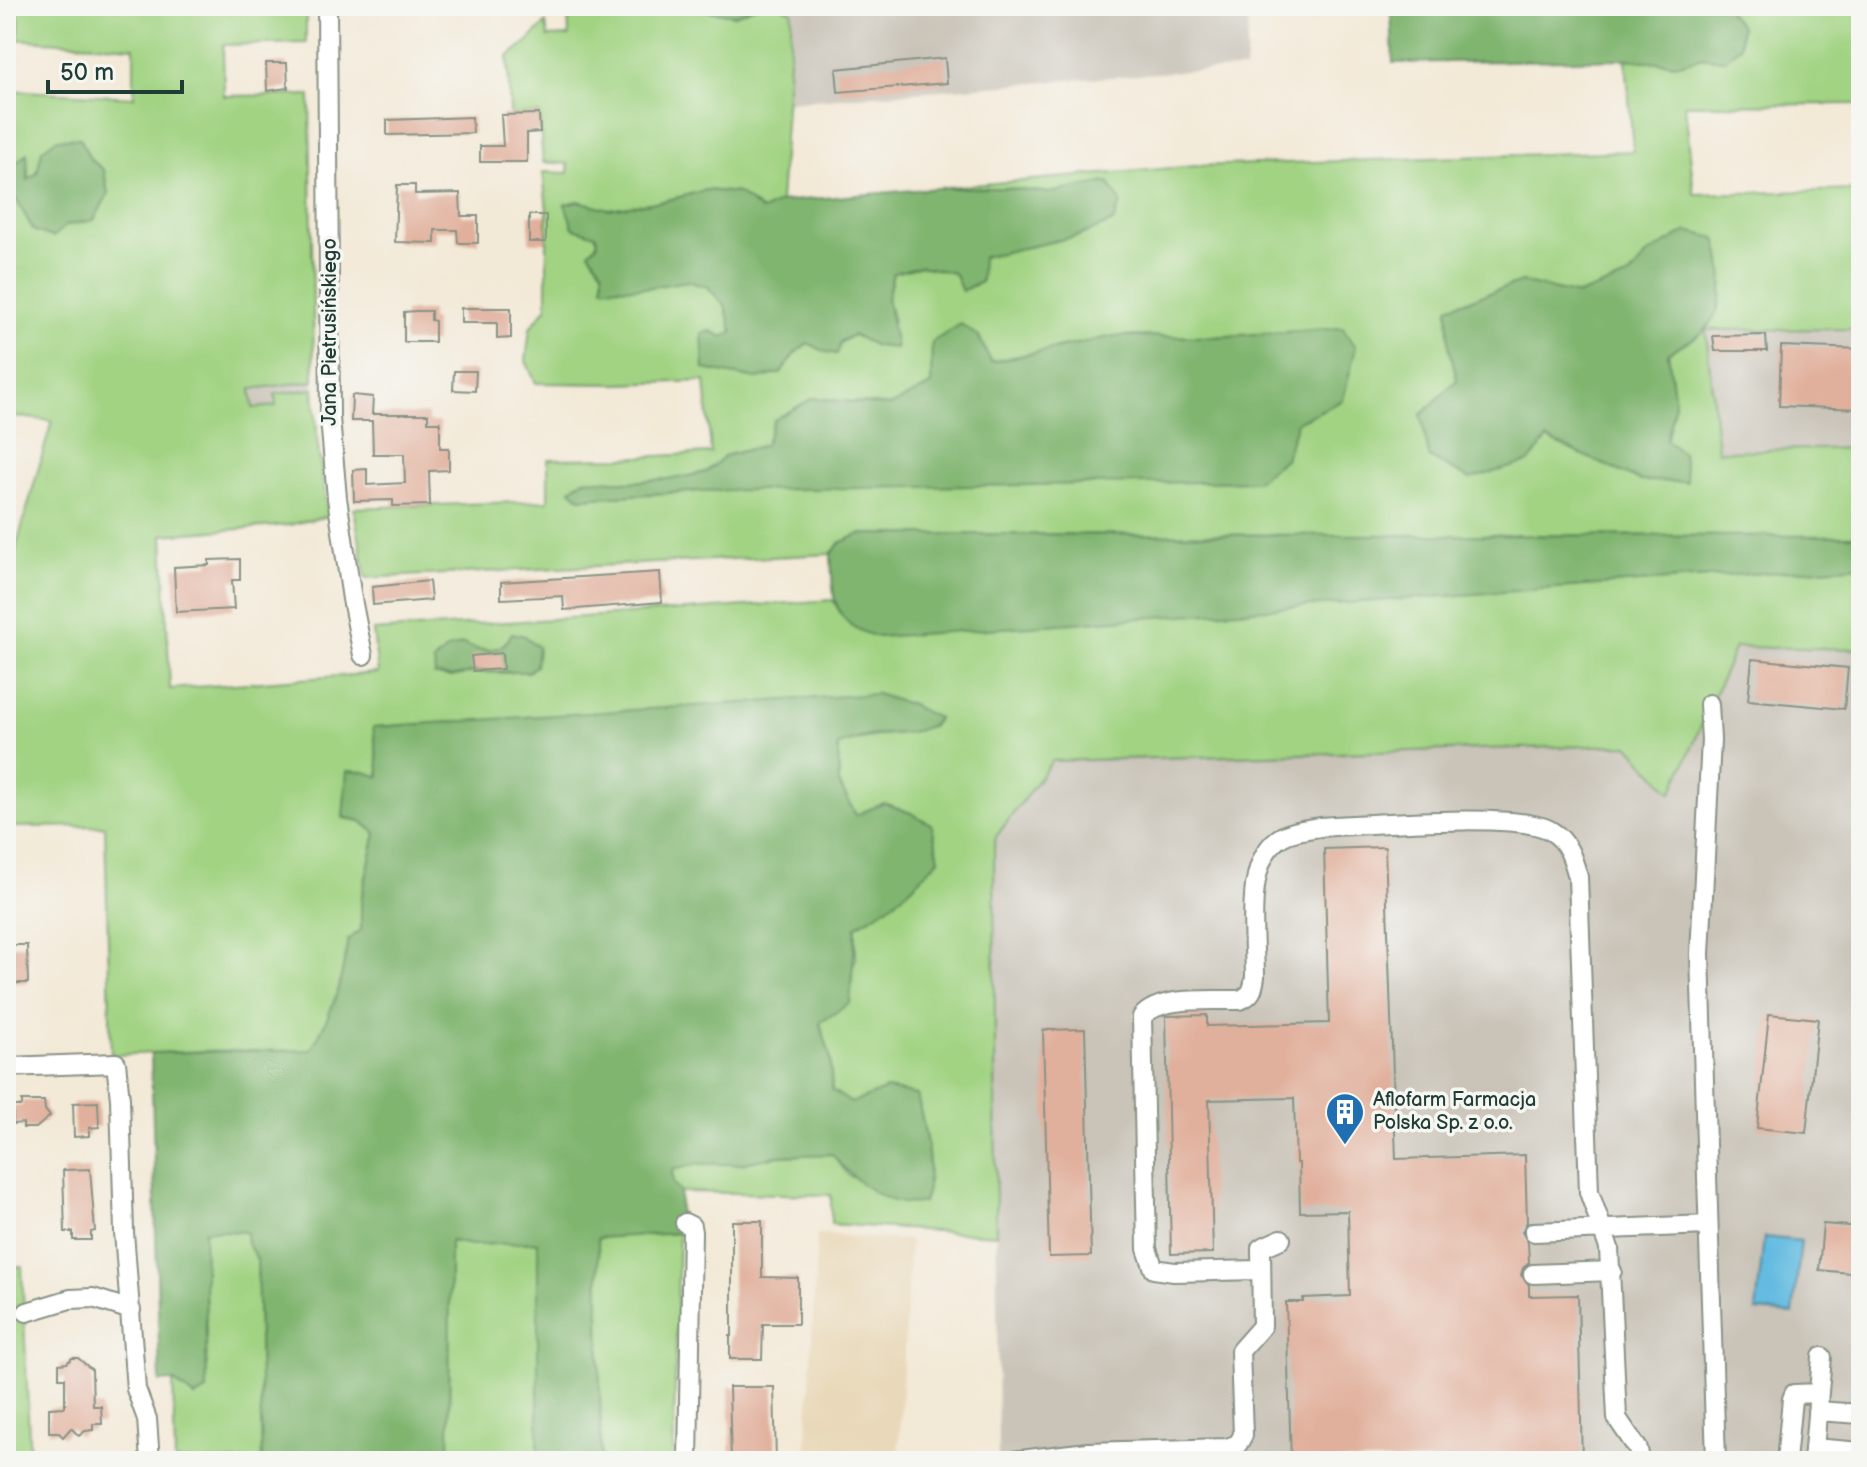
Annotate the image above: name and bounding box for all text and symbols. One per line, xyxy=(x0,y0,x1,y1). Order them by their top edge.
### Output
scale bar xyxy=(48,44,182,94)
text: 50 m xyxy=(60,58,114,87)
street label: Jana Pietrusińskiego xyxy=(318,238,342,426)
place label: Aflofarm Farmacja Polska Sp. z o.o. xyxy=(1373,1088,1536,1135)
building icon: Aflofarm Farmacja Polska Sp. z o.o. xyxy=(1324,1091,1366,1146)

